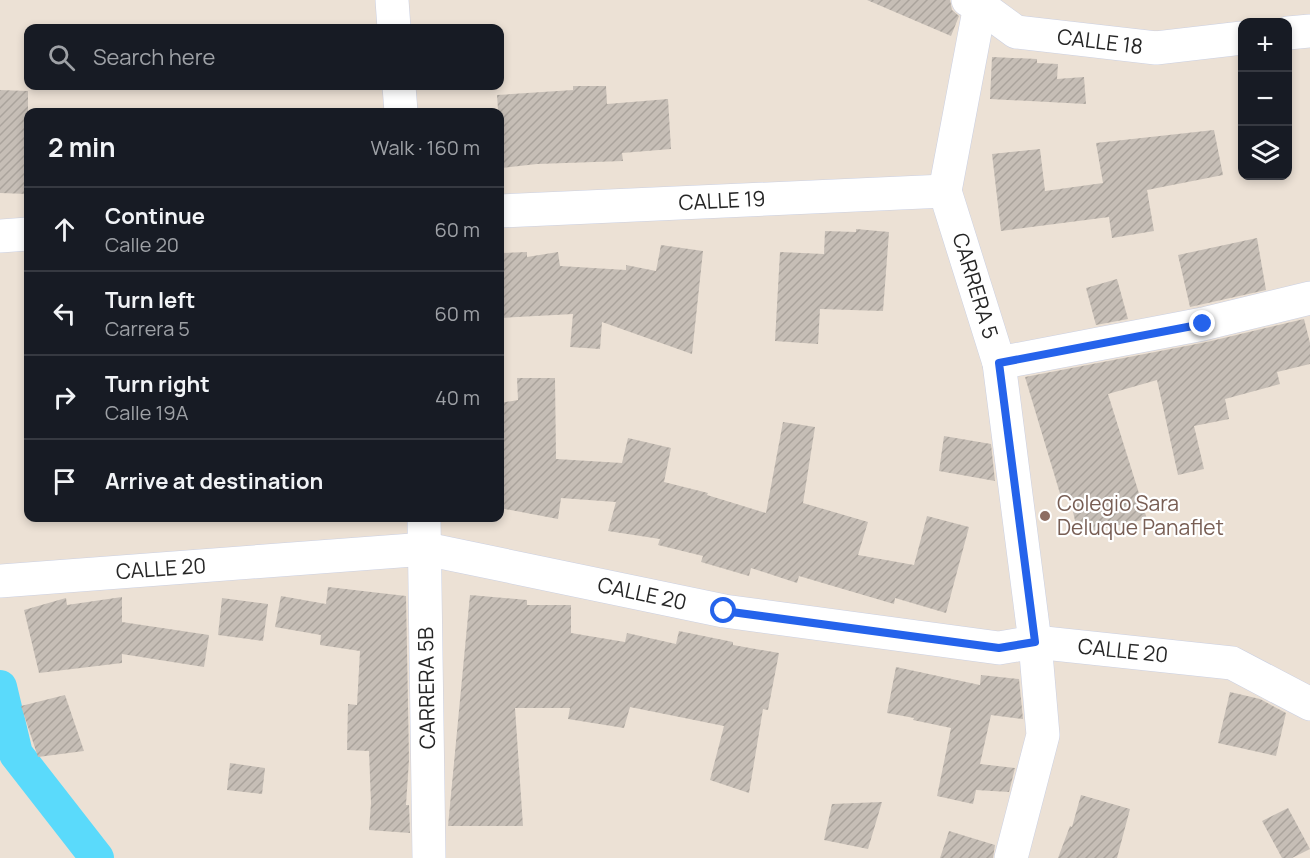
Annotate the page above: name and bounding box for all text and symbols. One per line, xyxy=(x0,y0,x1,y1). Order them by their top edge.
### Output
map controls xyxy=(1238,18,1292,180)
button: + xyxy=(1238,18,1292,72)
street label: CALLE 18 xyxy=(1056,22,1144,60)
search box xyxy=(24,24,504,90)
icon: search xyxy=(45,41,78,74)
text: Search here xyxy=(93,42,215,72)
button: − xyxy=(1238,72,1292,126)
button: layers xyxy=(1238,126,1292,180)
text: 2 min xyxy=(48,129,116,165)
text: Walk · 160 m xyxy=(371,134,480,161)
street label: CALLE 19 xyxy=(678,184,766,216)
text: Continue xyxy=(105,201,205,231)
icon: ahead xyxy=(48,213,81,246)
text: 60 m xyxy=(434,216,480,243)
street label: CARRERA 5 xyxy=(947,229,1005,342)
text: Calle 20 xyxy=(105,231,179,258)
text: Turn left xyxy=(105,285,195,315)
icon: left xyxy=(48,297,81,330)
text: 60 m xyxy=(434,300,480,327)
route end xyxy=(1189,310,1215,336)
text: Carrera 5 xyxy=(105,315,190,342)
text: Turn right xyxy=(105,369,210,399)
icon: right xyxy=(48,381,81,414)
text: 40 m xyxy=(435,384,480,411)
text: Calle 19A xyxy=(105,399,188,426)
icon: arrive xyxy=(48,465,81,498)
text: Arrive at destination xyxy=(105,466,323,496)
place label: Colegio Sara Deluque Panaflet xyxy=(1057,489,1224,541)
marker: Colegio Sara Deluque Panaflet xyxy=(1038,509,1052,523)
street label: CALLE 20 xyxy=(115,551,207,585)
street label: CALLE 20 xyxy=(595,570,689,616)
route start xyxy=(710,597,736,623)
street label: CARRERA 5B xyxy=(411,627,441,749)
street label: CALLE 20 xyxy=(1077,631,1169,669)

